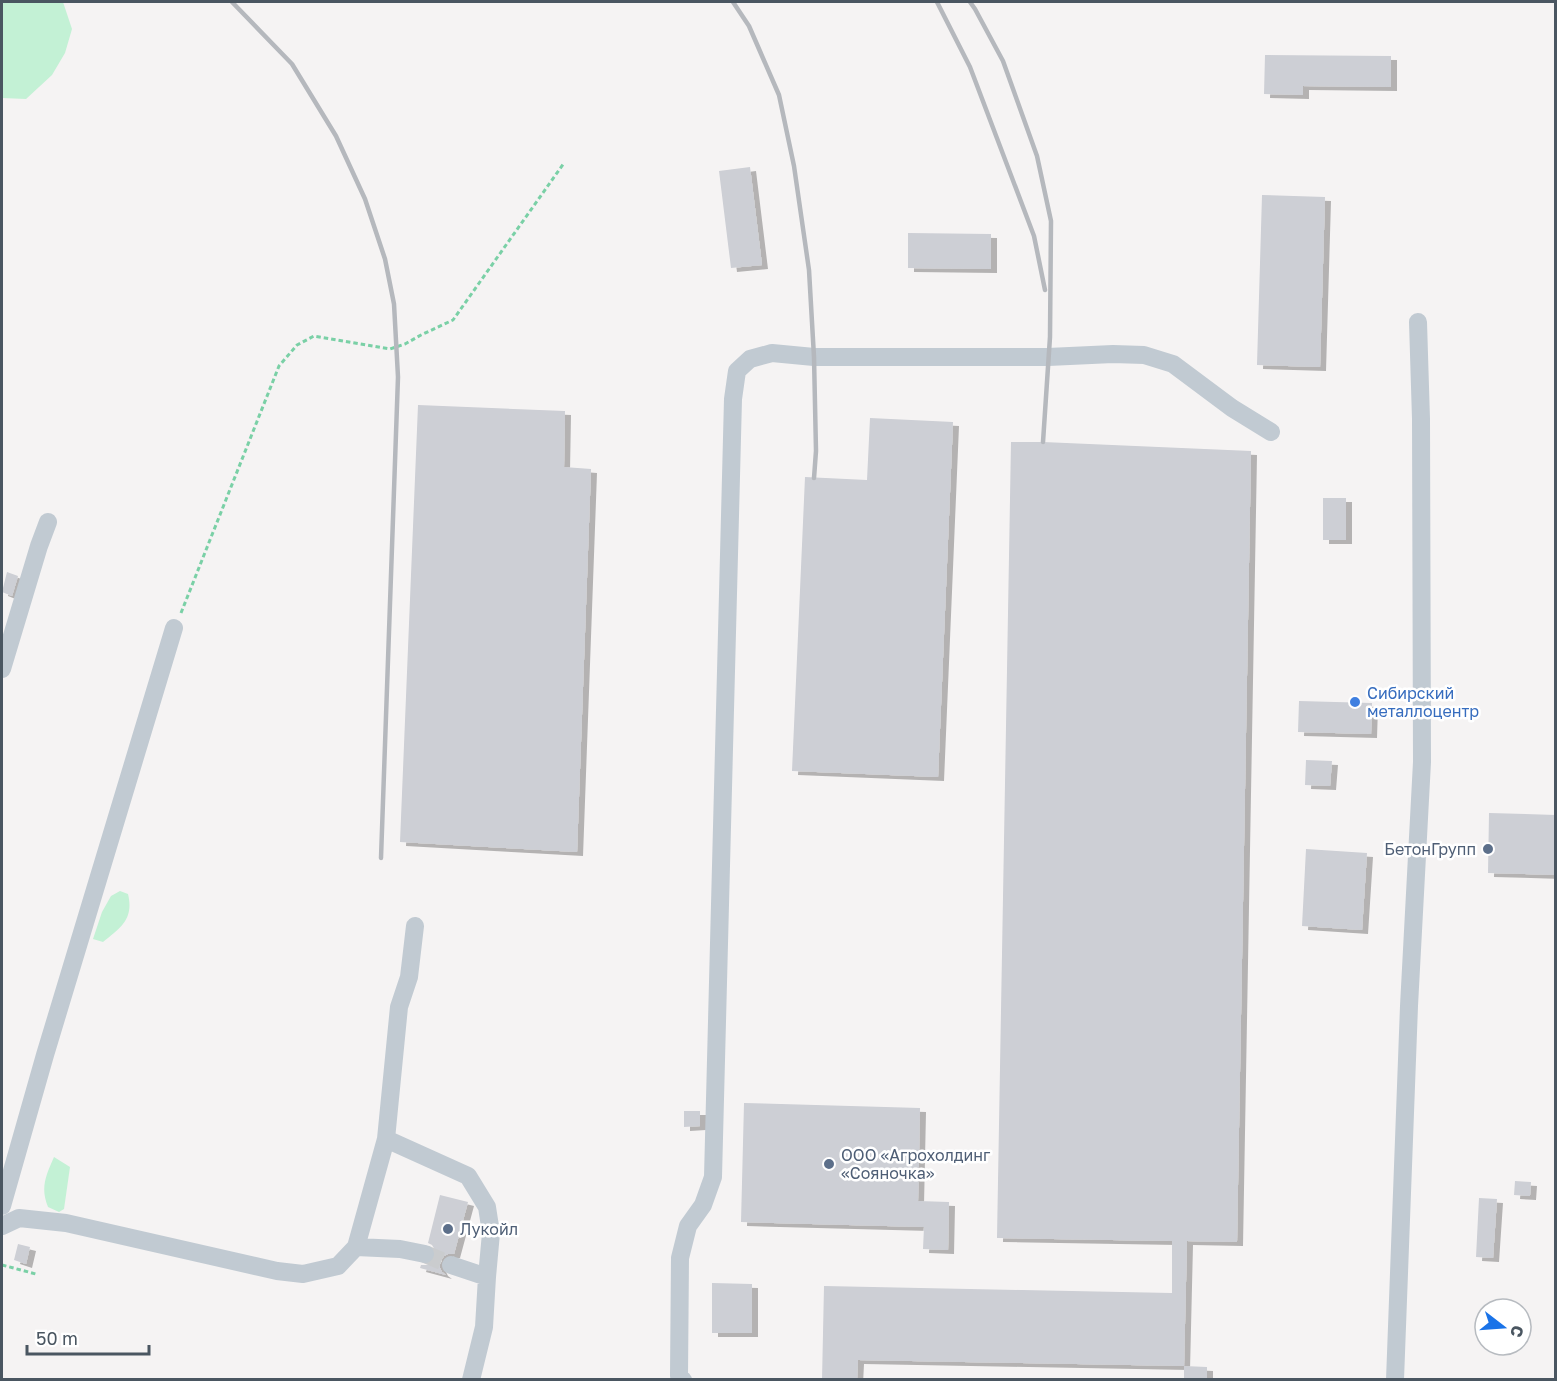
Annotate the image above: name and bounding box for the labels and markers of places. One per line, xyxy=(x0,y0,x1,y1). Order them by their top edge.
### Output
place label: Сибирский металлоцентр xyxy=(1367,683,1479,721)
marker: Сибирский металлоцентр xyxy=(1348,695,1362,709)
place label: БетонГрупп xyxy=(1384,839,1476,859)
marker: БетонГрупп xyxy=(1481,842,1495,856)
place label: ООО «Агрохолдинг «Сояночка» xyxy=(841,1145,991,1183)
marker: ООО «Агрохолдинг «Сояночка» xyxy=(822,1157,836,1171)
place label: Лукойл xyxy=(460,1219,518,1239)
marker: Лукойл xyxy=(441,1222,455,1236)

